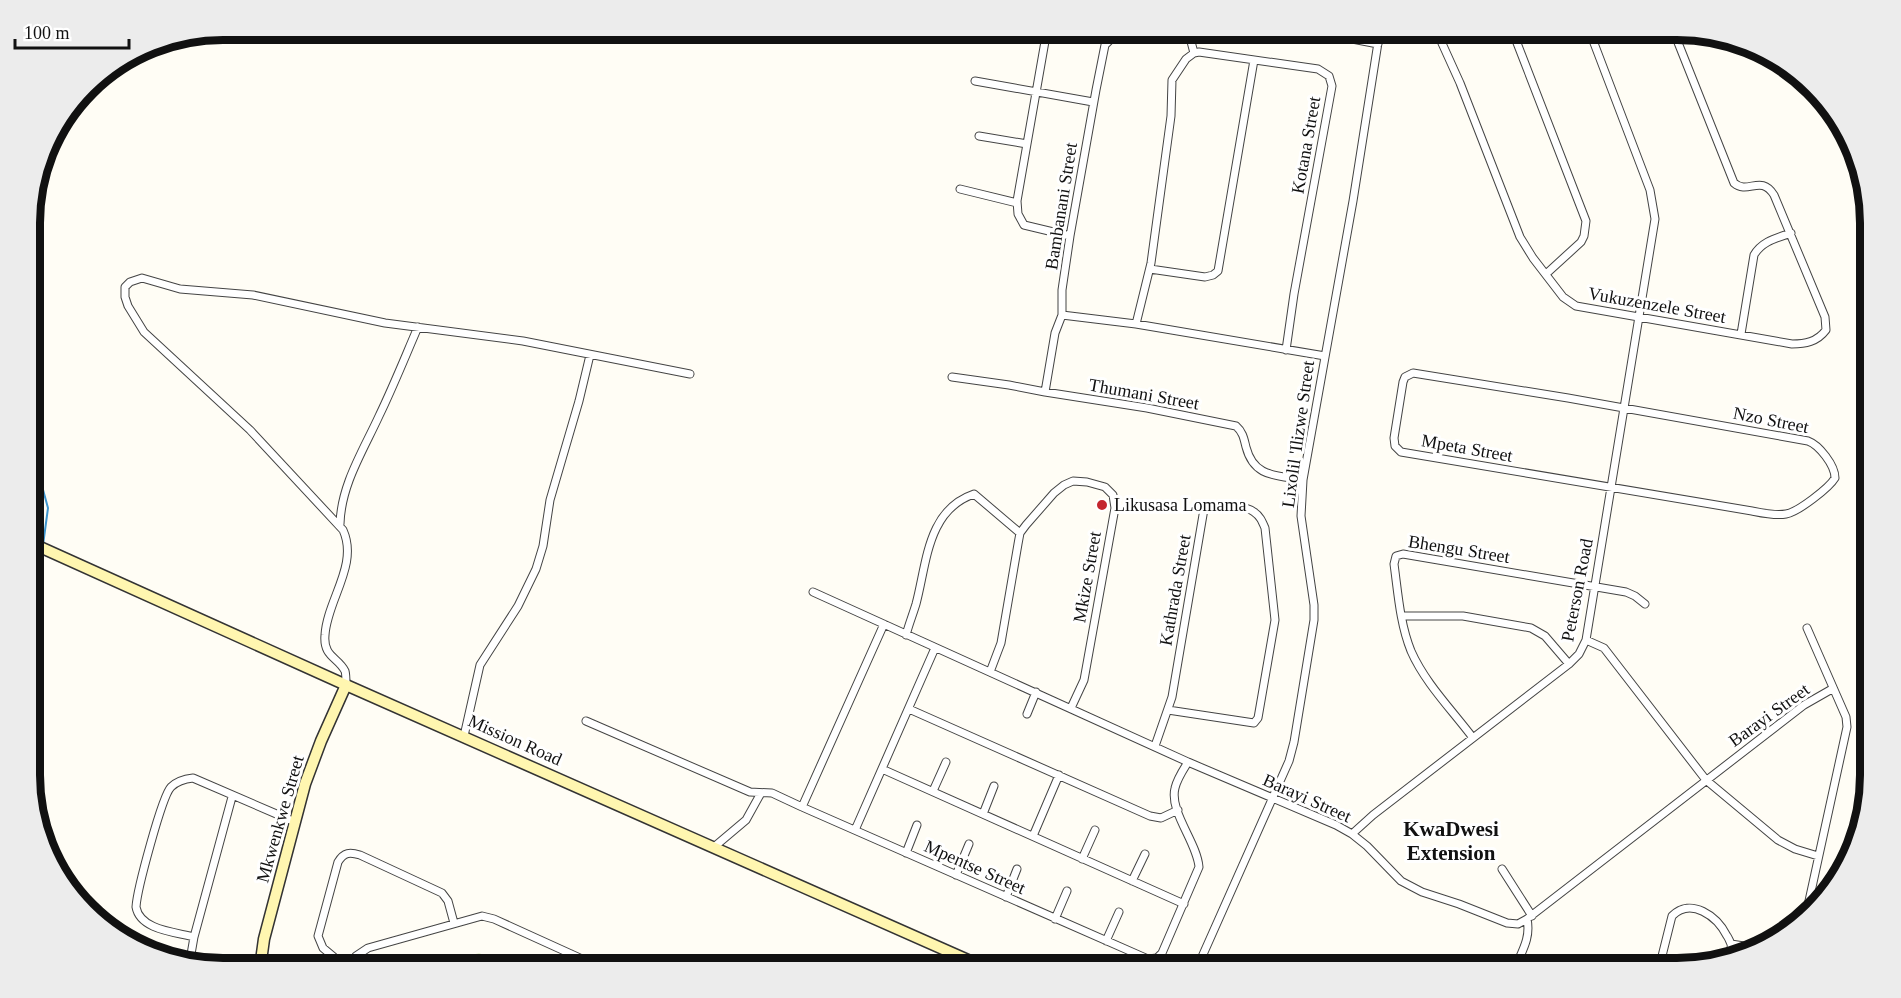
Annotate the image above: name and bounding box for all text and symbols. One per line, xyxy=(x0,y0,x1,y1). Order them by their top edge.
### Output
scale bar xyxy=(15,12,129,50)
text: 100 m xyxy=(24,23,70,43)
street label: Kotana Street xyxy=(1288,95,1324,195)
street label: Bambanani Street xyxy=(1041,141,1081,271)
street label: Vukuzenzele Street xyxy=(1587,283,1727,327)
street label: Lixolil 'Ilizwe Street xyxy=(1278,359,1318,509)
street label: Thumani Street xyxy=(1087,374,1201,414)
street label: Nzo Street xyxy=(1732,403,1810,437)
street label: Mpeta Street xyxy=(1420,430,1514,466)
place label: Likusasa Lomama xyxy=(1114,495,1246,515)
marker: Likusasa Lomama xyxy=(1095,498,1109,512)
street label: Mkize Street xyxy=(1069,530,1105,624)
street label: Bhengu Street xyxy=(1407,531,1511,567)
street label: Kathrada Street xyxy=(1155,533,1195,647)
street label: Peterson Road xyxy=(1557,537,1597,643)
street label: Barayi Street xyxy=(1725,679,1813,751)
street label: Mission Road xyxy=(465,710,565,770)
street label: Mkwenkwe Street xyxy=(252,753,308,885)
street label: Barayi Street xyxy=(1260,770,1354,826)
district label: KwaDwesi Extension xyxy=(1403,817,1499,865)
street label: Mpentse Street xyxy=(921,836,1029,898)

